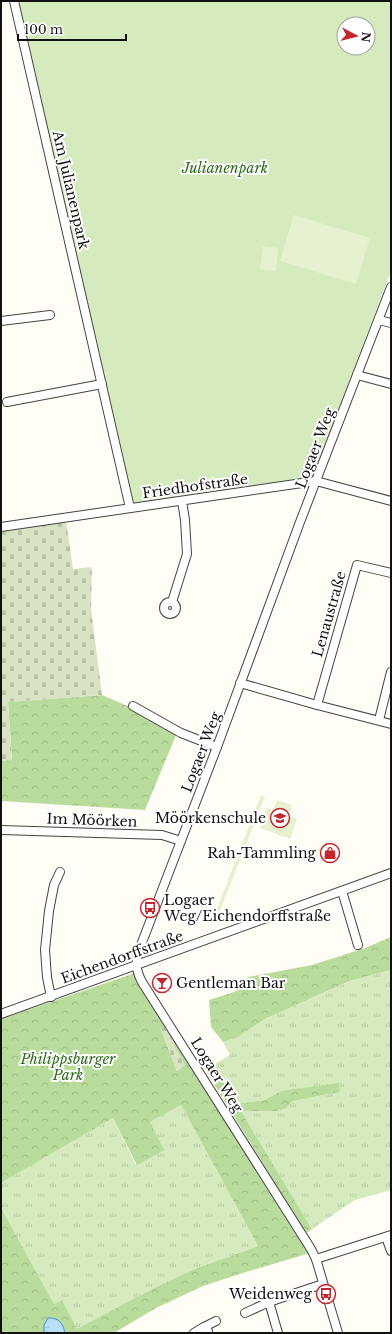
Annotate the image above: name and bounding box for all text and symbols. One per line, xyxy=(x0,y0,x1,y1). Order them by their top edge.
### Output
scale bar xyxy=(18,16,126,42)
north arrow xyxy=(336,16,376,56)
text: 100 m xyxy=(24,22,63,37)
text: N xyxy=(358,31,374,44)
street label: Am Julianenpark xyxy=(48,128,94,252)
park label: Julianenpark xyxy=(181,159,268,177)
street label: Logaer Weg xyxy=(291,405,339,491)
street label: Friedhofstraße xyxy=(141,470,249,502)
street label: Lenaustraße xyxy=(308,569,350,659)
street label: Logaer Weg xyxy=(177,709,225,795)
school or university icon: Möörkenschule xyxy=(269,807,291,829)
street label: Im Möörken xyxy=(46,809,138,831)
place label: Möörkenschule xyxy=(155,809,266,827)
shop icon: Rah-Tammling xyxy=(319,842,341,864)
place label: Rah-Tammling xyxy=(207,844,317,862)
place label: Logaer Weg/Eichendorffstraße xyxy=(163,891,331,925)
bus stop icon: Logaer Weg/Eichendorffstraße xyxy=(139,897,161,919)
street label: Eichendorffstraße xyxy=(58,926,186,988)
bar icon: Gentleman Bar xyxy=(151,972,173,994)
place label: Gentleman Bar xyxy=(176,974,286,992)
street label: Logaer Weg xyxy=(187,1034,247,1116)
park label: Philippsburger Park xyxy=(19,1050,116,1084)
bus stop icon: Weidenweg xyxy=(315,1283,337,1305)
place label: Weidenweg xyxy=(228,1285,313,1303)

